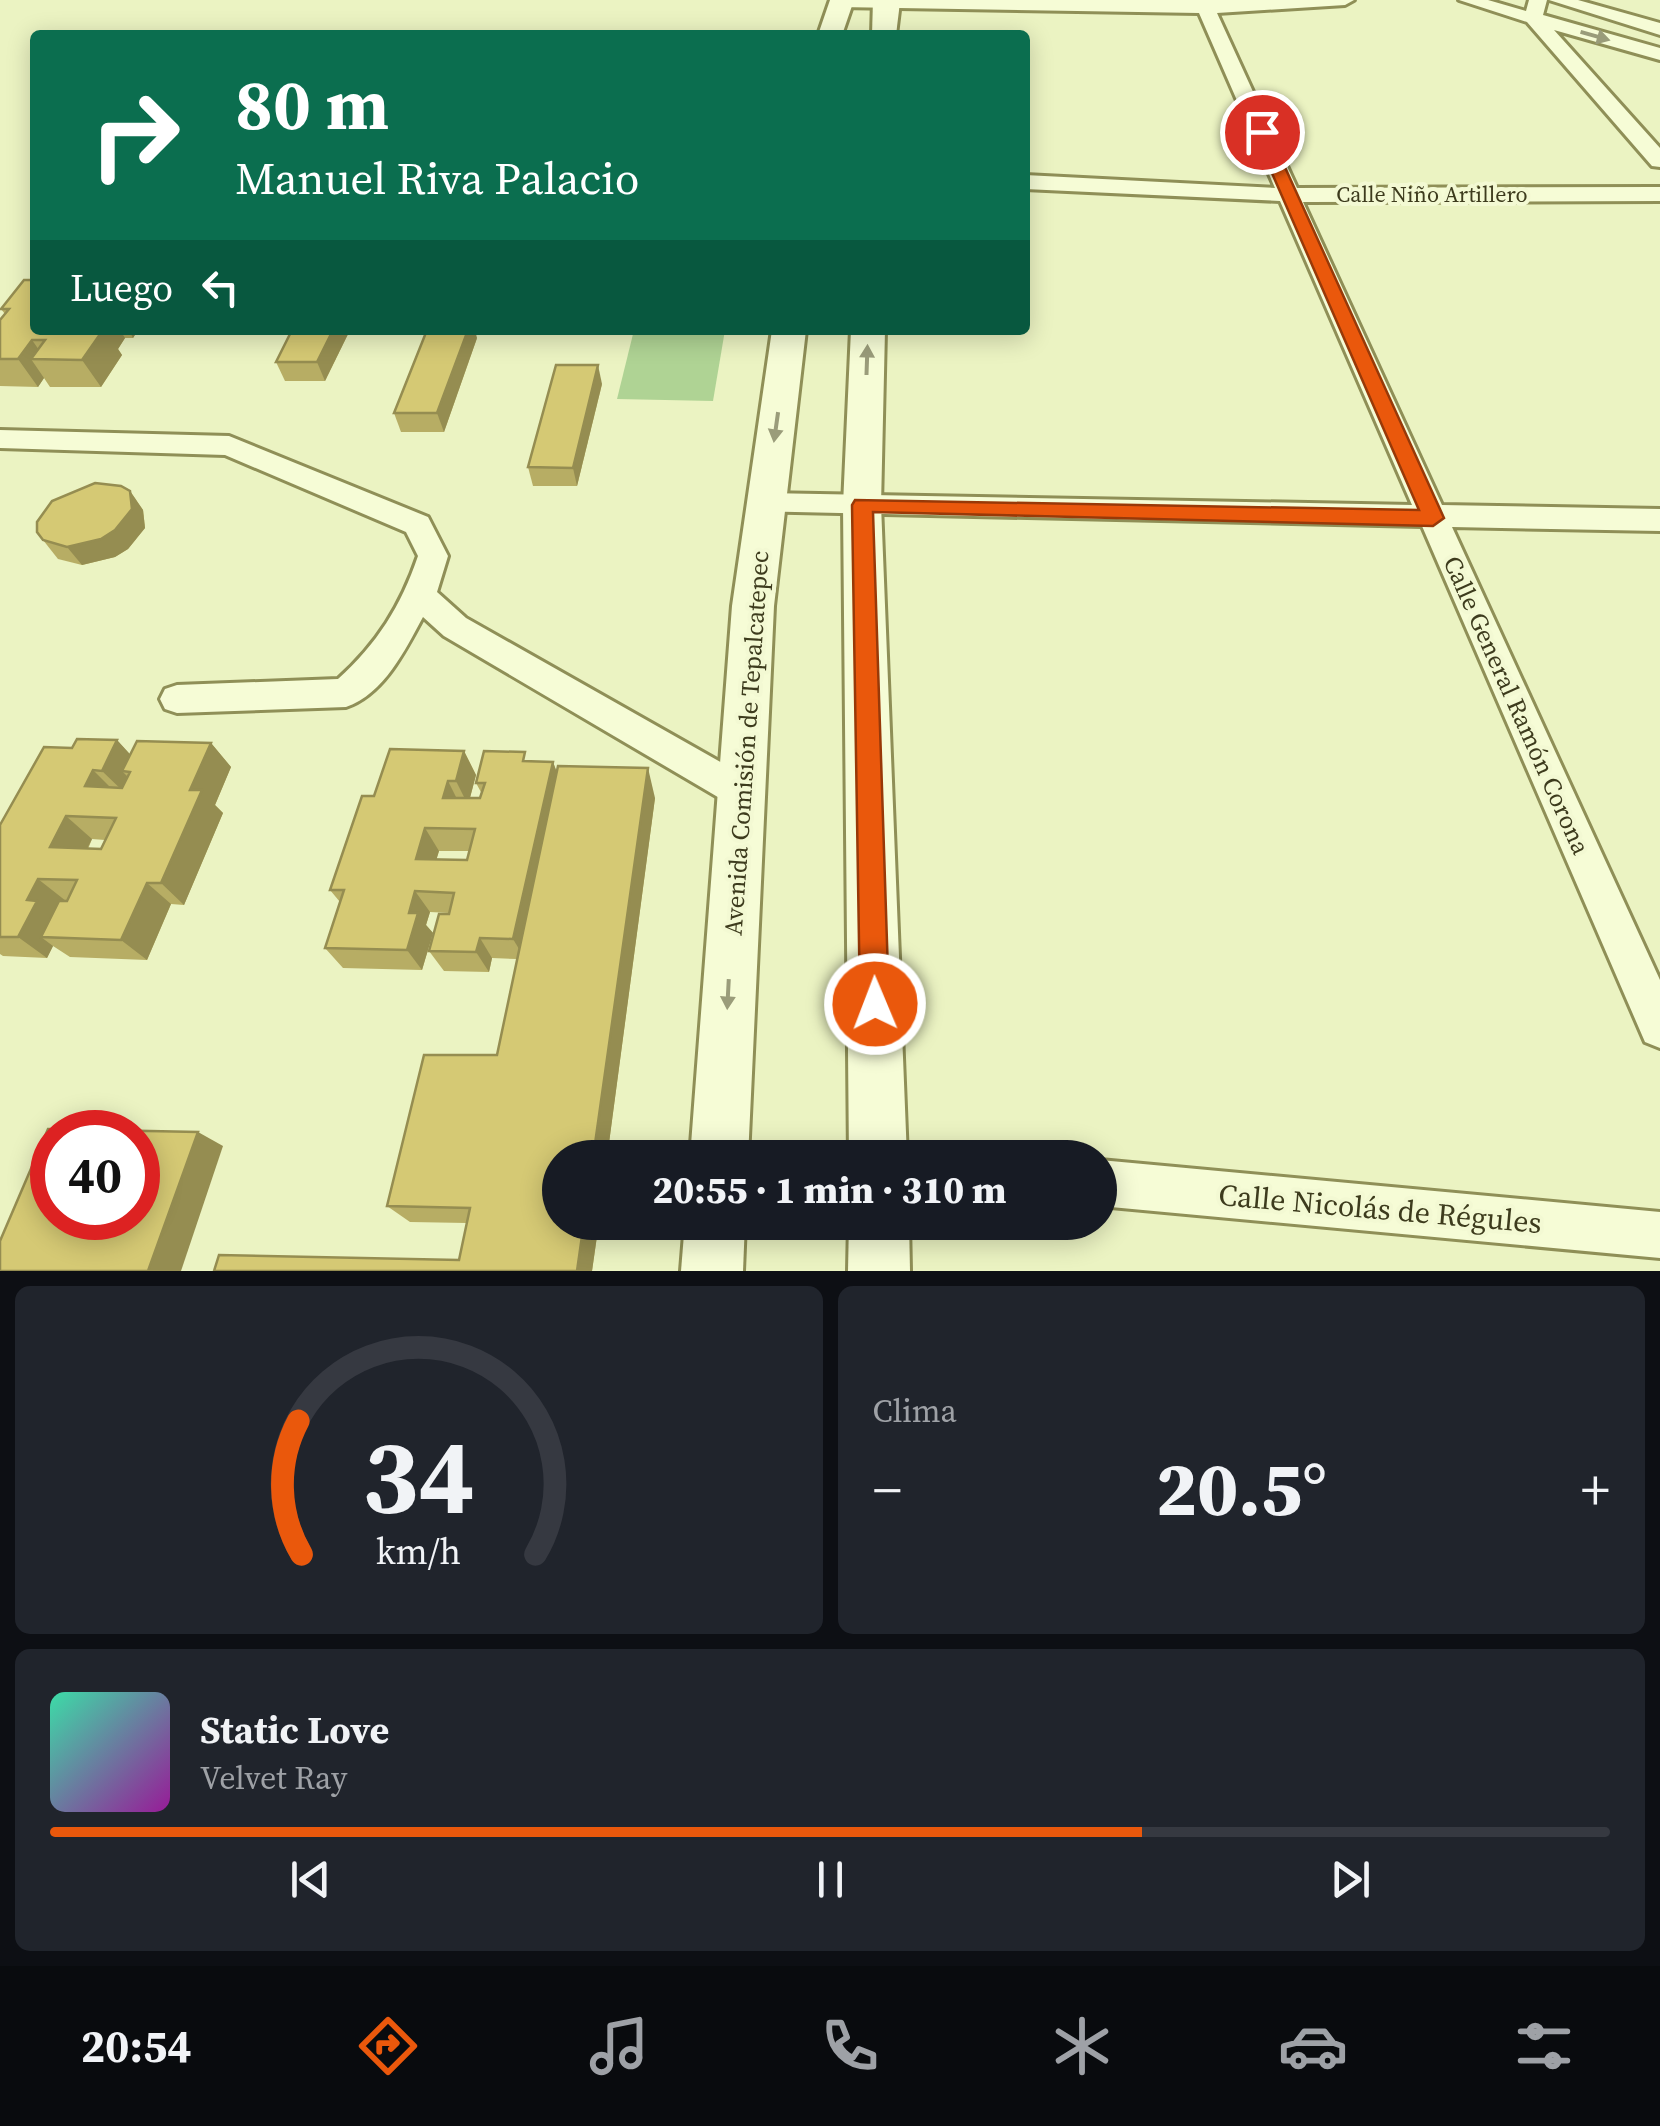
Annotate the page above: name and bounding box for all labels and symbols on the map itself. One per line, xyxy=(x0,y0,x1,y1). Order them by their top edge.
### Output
one-way arrow xyxy=(1580,29,1611,44)
pin xyxy=(1220,90,1305,175)
street label: Calle Niño Artillero xyxy=(1336,179,1528,209)
one-way arrow xyxy=(860,344,876,376)
one-way arrow xyxy=(768,411,784,443)
street label: Avenida Comisión de Tepalcatepec xyxy=(716,550,776,936)
street label: Calle General Ramón Corona xyxy=(1436,550,1598,860)
position arrow xyxy=(823,952,927,1056)
one-way arrow xyxy=(720,979,736,1011)
speed limit sign: 40 xyxy=(30,1110,160,1240)
street label: Calle Nicolás de Régules xyxy=(1217,1174,1543,1243)

